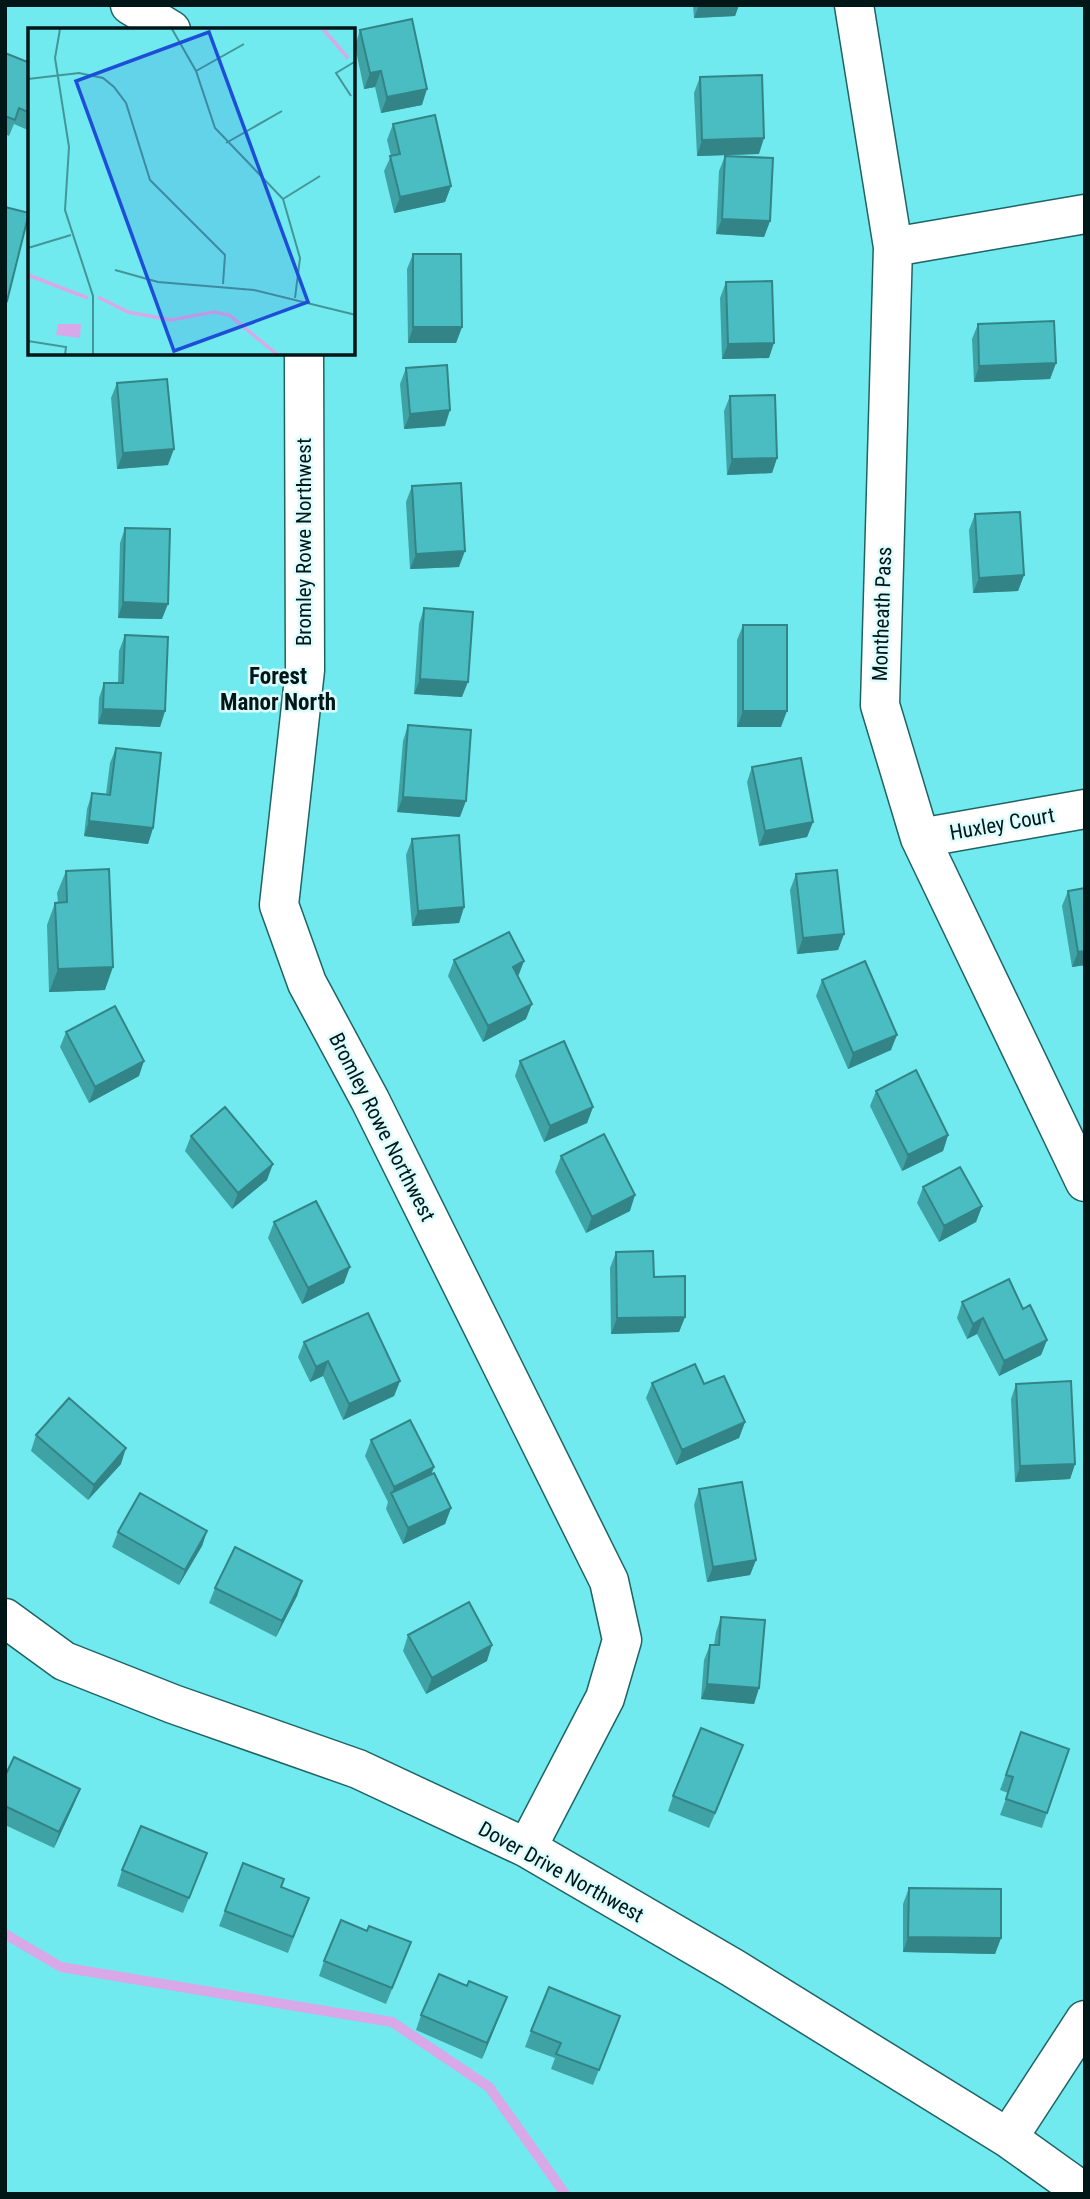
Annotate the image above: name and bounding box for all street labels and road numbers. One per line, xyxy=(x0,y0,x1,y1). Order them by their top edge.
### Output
street label: Bromley Rowe Northwest xyxy=(292,438,316,646)
street label: Montheath Pass xyxy=(868,546,896,682)
street label: Huxley Court xyxy=(948,803,1056,845)
street label: Bromley Rowe Northwest xyxy=(324,1029,440,1225)
street label: Dover Drive Northwest xyxy=(474,1817,648,1927)

